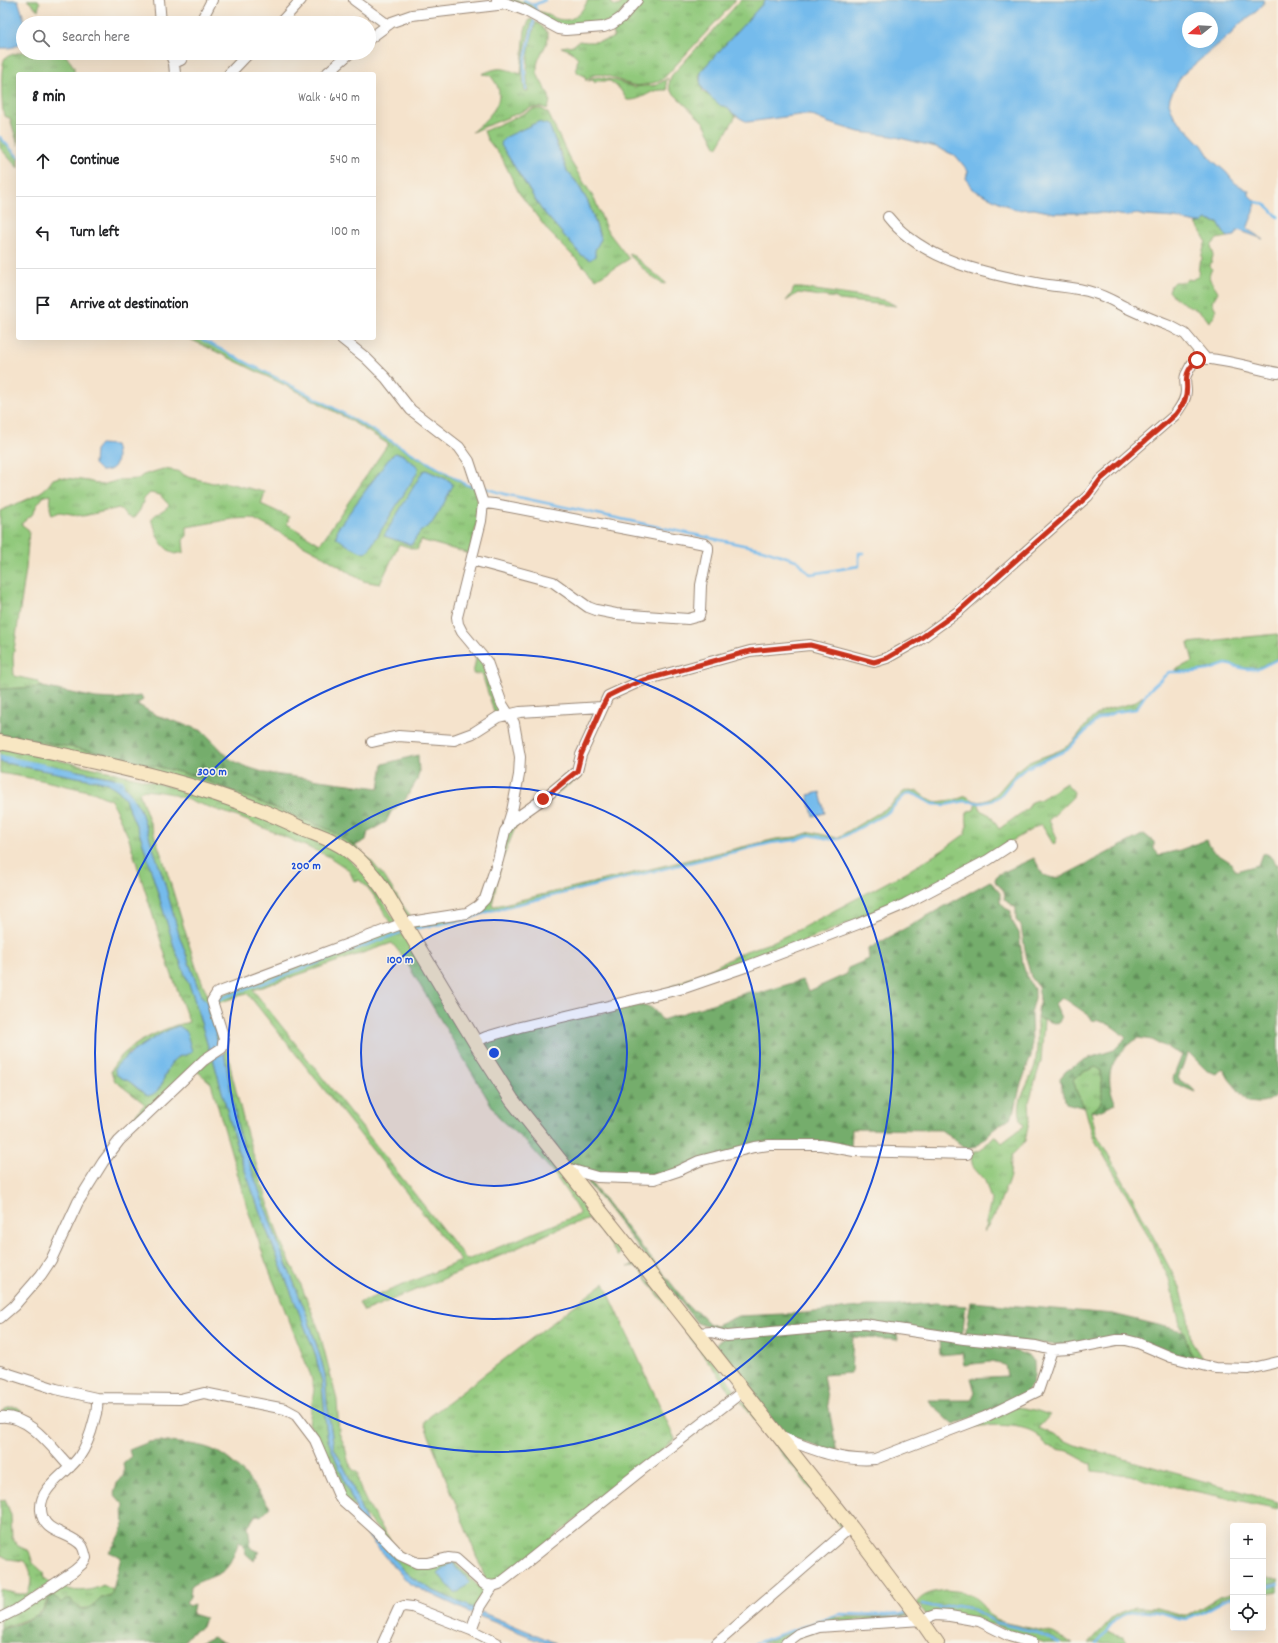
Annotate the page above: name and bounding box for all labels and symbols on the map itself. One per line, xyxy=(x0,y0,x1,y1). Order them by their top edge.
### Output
north arrow xyxy=(1182,12,1218,48)
route start xyxy=(1188,351,1206,369)
text: 300 m xyxy=(197,764,227,781)
route end xyxy=(534,790,552,808)
text: 200 m xyxy=(291,858,321,875)
text: 100 m xyxy=(387,952,413,969)
centre of rings xyxy=(487,1046,501,1060)

